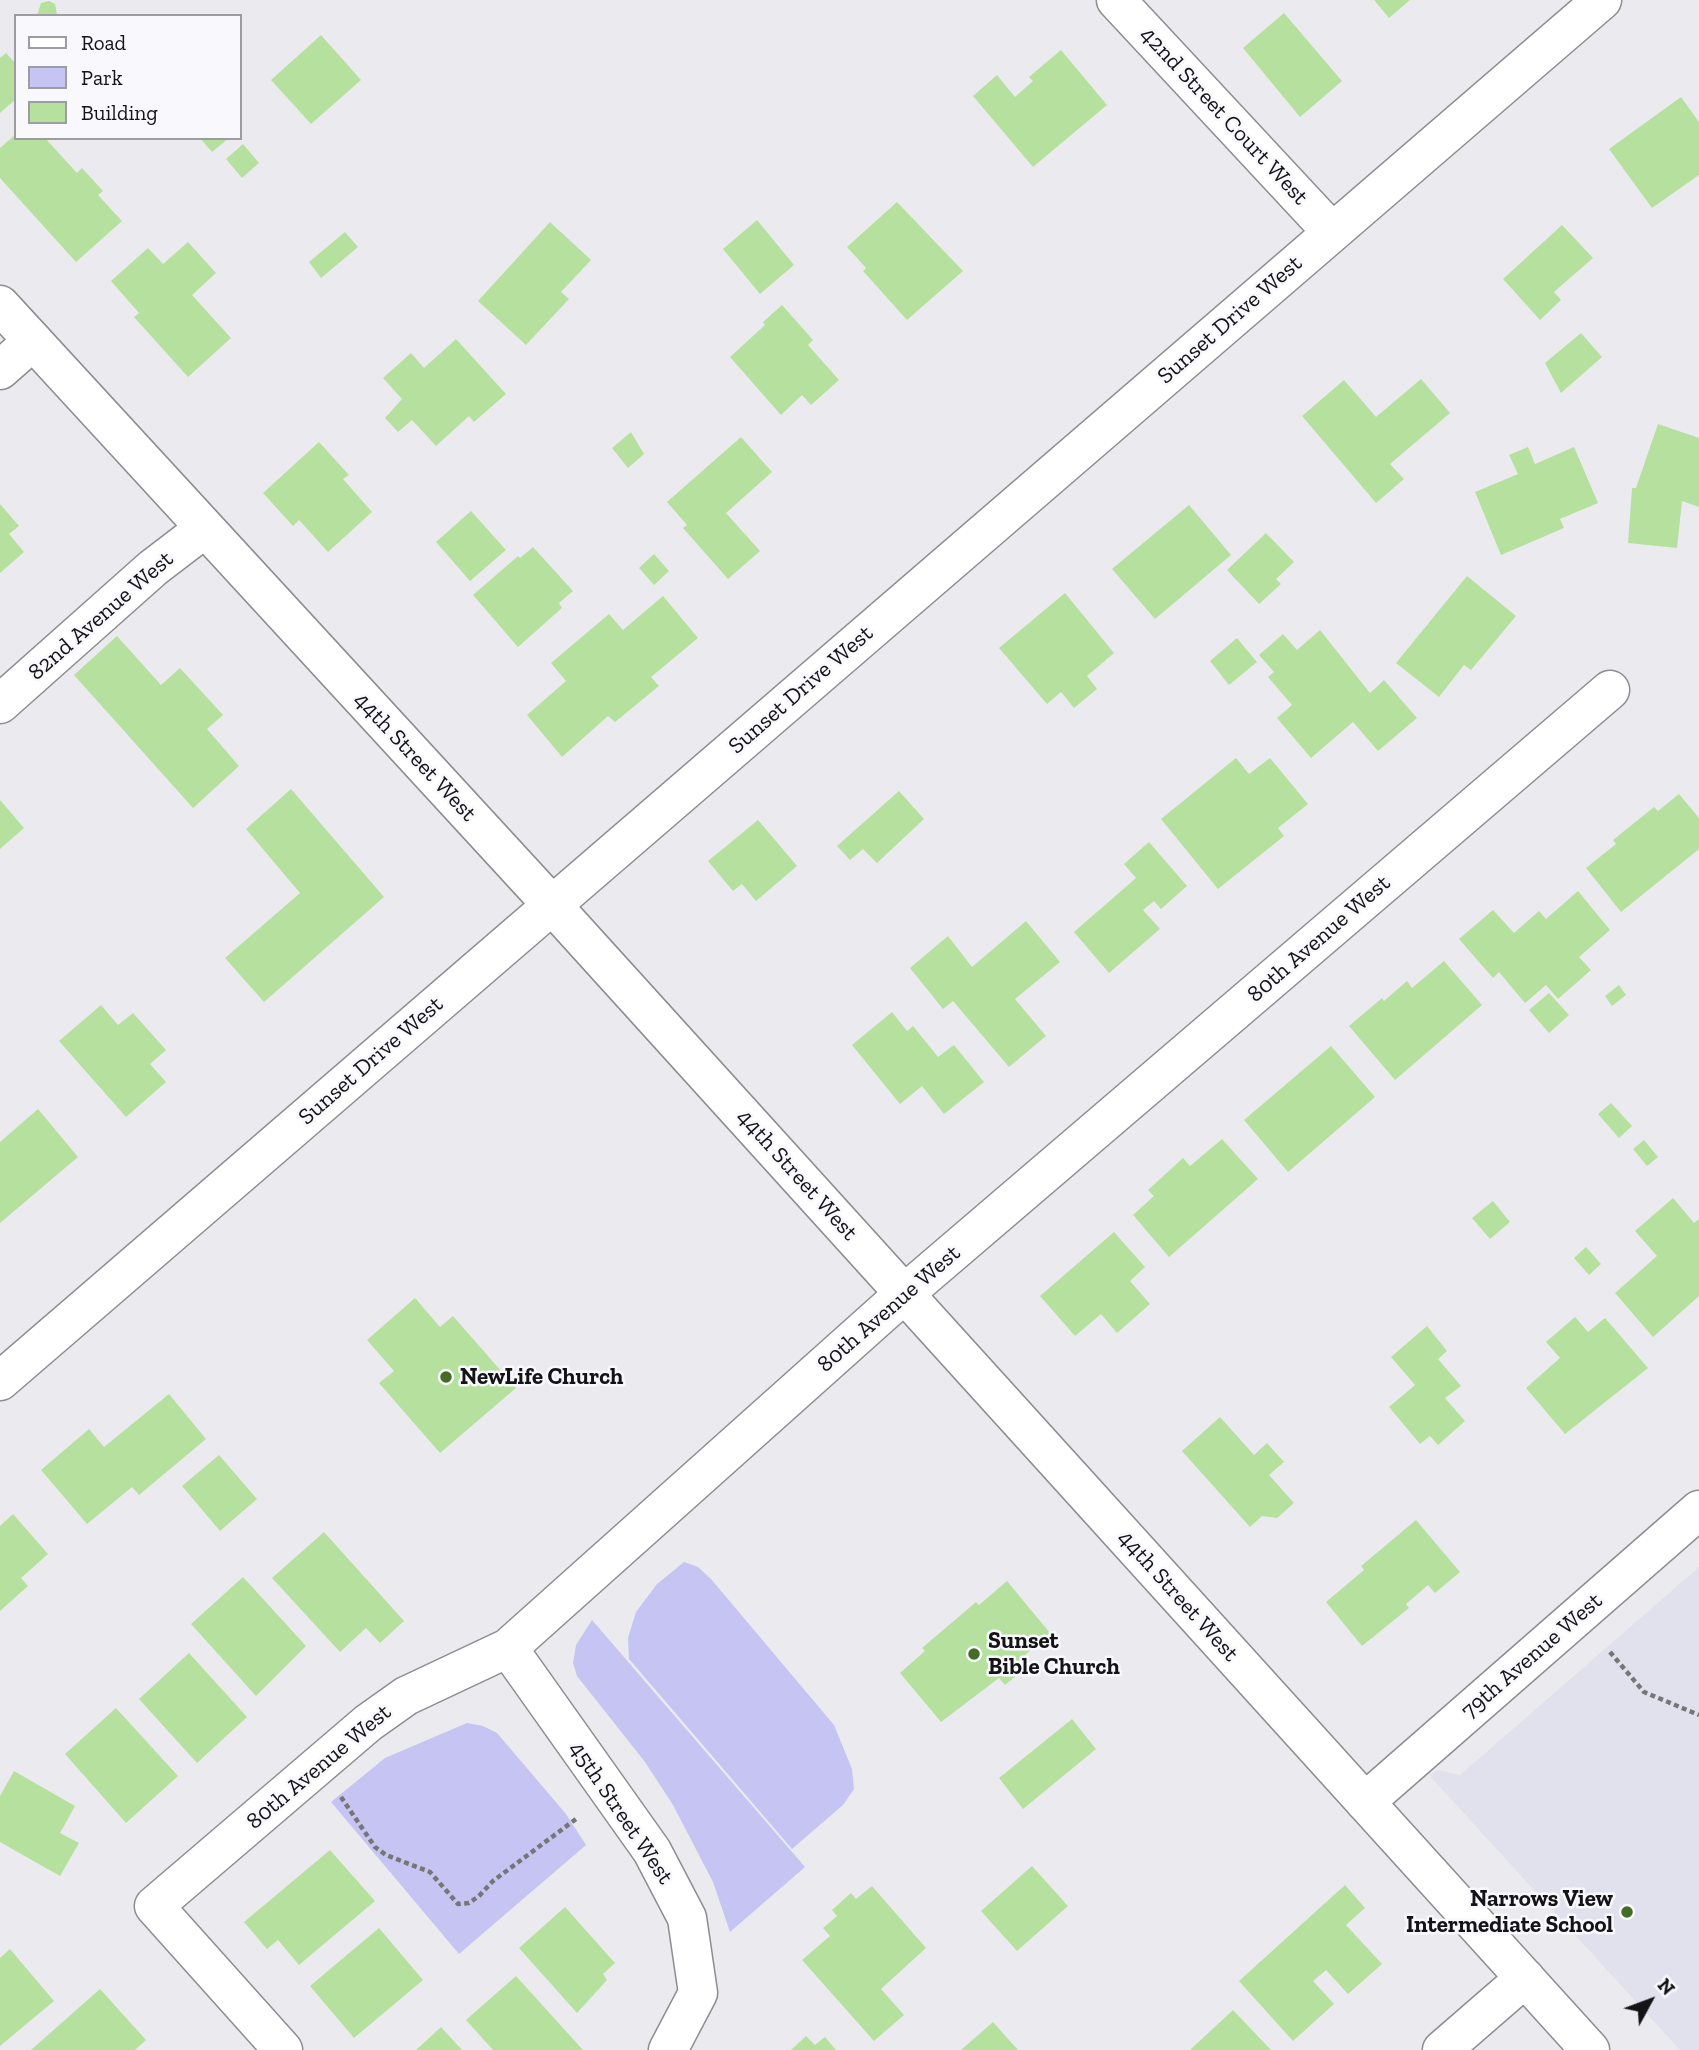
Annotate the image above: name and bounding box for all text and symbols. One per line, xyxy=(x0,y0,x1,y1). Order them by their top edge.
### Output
legend xyxy=(14,14,242,140)
street label: 42nd Street Court West xyxy=(1134,21,1314,211)
text: Road xyxy=(81,30,126,55)
text: Park xyxy=(81,65,123,90)
text: Building xyxy=(81,100,158,125)
street label: Sunset Drive West xyxy=(1152,250,1308,390)
street label: 82nd Avenue West xyxy=(23,545,179,687)
street label: Sunset Drive West xyxy=(723,620,879,760)
street label: 44th Street West xyxy=(348,686,482,828)
street label: 80th Avenue West xyxy=(1242,869,1396,1009)
street label: Sunset Drive West xyxy=(293,991,449,1131)
street label: 44th Street West xyxy=(731,1104,863,1246)
street label: 80th Avenue West xyxy=(812,1239,966,1379)
place label: NewLife Church xyxy=(460,1363,623,1391)
marker: NewLife Church xyxy=(438,1369,454,1385)
street label: 44th Street West xyxy=(1112,1525,1244,1667)
street label: 79th Avenue West xyxy=(1456,1587,1608,1725)
place label: Sunset Bible Church xyxy=(988,1627,1120,1681)
marker: Sunset Bible Church xyxy=(966,1646,982,1662)
street label: 80th Avenue West xyxy=(241,1699,397,1835)
street label: 45th Street West xyxy=(563,1736,679,1890)
place label: Narrows View Intermediate School xyxy=(1406,1885,1613,1939)
marker: Narrows View Intermediate School xyxy=(1619,1904,1635,1920)
north arrow xyxy=(1615,1966,1685,2036)
text: N xyxy=(1653,1974,1680,2000)

